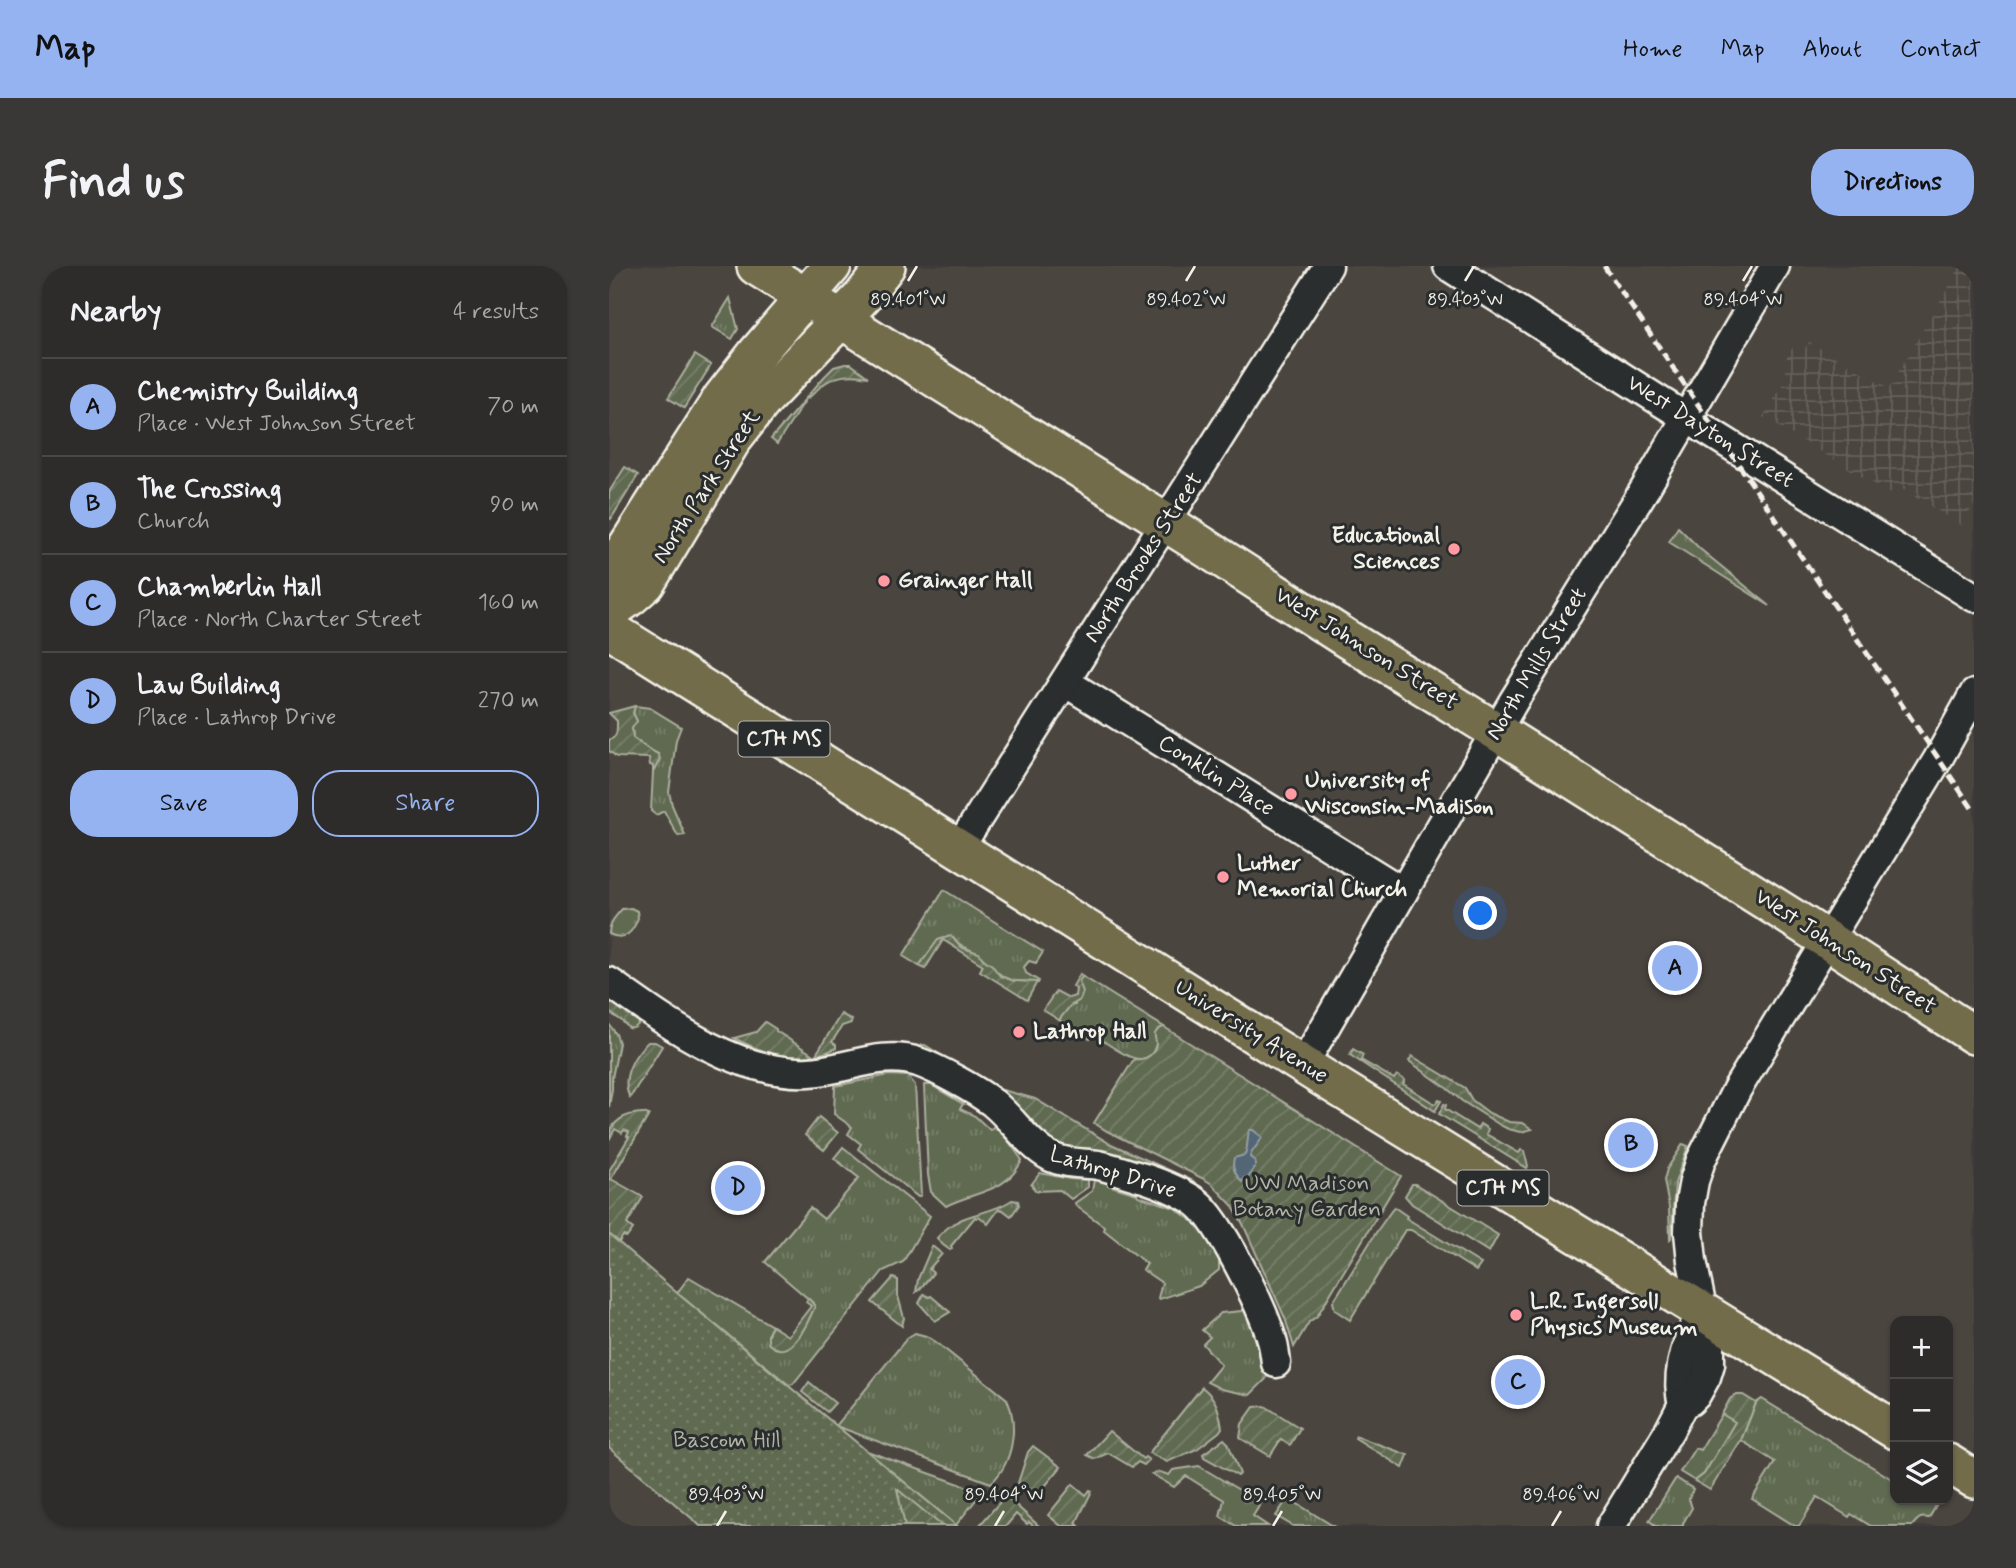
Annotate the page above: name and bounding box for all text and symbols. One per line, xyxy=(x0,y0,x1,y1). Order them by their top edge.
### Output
text: Map xyxy=(35,27,95,71)
text: Home xyxy=(1623,34,1683,65)
text: Map xyxy=(1721,34,1765,65)
text: About xyxy=(1803,34,1862,65)
text: Contact xyxy=(1900,34,1981,65)
button: Directions xyxy=(1811,149,1974,216)
text: Find us xyxy=(42,150,185,215)
text: 89.401°W xyxy=(870,288,946,312)
text: 89.402°W xyxy=(1146,288,1226,312)
text: 89.403°W xyxy=(1427,288,1503,312)
text: 89.404°W xyxy=(1704,288,1782,312)
text: Nearby xyxy=(70,292,161,331)
text: 4 results xyxy=(453,297,539,327)
street label: West Dayton Street xyxy=(1621,368,1799,496)
text: Chemistry Building xyxy=(137,375,358,409)
text: A xyxy=(85,392,101,422)
text: 70 m xyxy=(487,392,539,422)
street label: North Park Street xyxy=(646,404,768,570)
text: Place · West Johnson Street xyxy=(137,409,416,439)
street label: North Brooks Street xyxy=(1078,467,1210,649)
text: The Crossing xyxy=(137,473,281,507)
text: B xyxy=(86,490,100,520)
text: 90 m xyxy=(490,490,539,520)
text: Church xyxy=(137,507,210,537)
place label: Educational Sciences xyxy=(1331,521,1441,577)
marker: Educational Sciences xyxy=(1446,541,1462,557)
place label: Grainger Hall xyxy=(898,566,1033,596)
text: Chamberlin Hall xyxy=(137,571,322,605)
marker: Grainger Hall xyxy=(876,573,892,589)
street label: West Johnson Street xyxy=(1269,580,1463,718)
street label: North Mills Street xyxy=(1479,582,1595,746)
text: C xyxy=(85,588,101,618)
text: 160 m xyxy=(478,588,539,618)
text: Place · North Charter Street xyxy=(137,605,422,635)
text: Law Building xyxy=(137,669,280,703)
text: D xyxy=(85,686,101,716)
text: 270 m xyxy=(478,686,539,716)
text: Place · Lathrop Drive xyxy=(137,703,336,733)
road number: CTH MS xyxy=(739,722,829,756)
street label: Conklin Place xyxy=(1152,728,1280,824)
place label: University of Wisconsin-Madison xyxy=(1304,766,1494,822)
button: Save xyxy=(70,770,298,837)
button: Share xyxy=(312,770,539,837)
marker: University of Wisconsin-Madison xyxy=(1283,786,1299,802)
place label: Luther Memorial Church xyxy=(1237,849,1407,905)
marker: Luther Memorial Church xyxy=(1215,869,1231,885)
street label: West Johnson Street xyxy=(1749,882,1942,1022)
your location xyxy=(1463,896,1497,930)
pin: A xyxy=(1652,942,1698,994)
street label: University Avenue xyxy=(1169,973,1333,1091)
place label: Lathrop Hall xyxy=(1033,1017,1147,1047)
marker: Lathrop Hall xyxy=(1011,1024,1027,1040)
pin: B xyxy=(1608,1119,1654,1171)
street label: Lathrop Drive xyxy=(1046,1139,1180,1207)
pin: D xyxy=(715,1162,761,1214)
park label: UW Madison Botany Garden xyxy=(1233,1169,1381,1225)
road number: CTH MS xyxy=(1457,1170,1549,1206)
place label: L.R. Ingersoll Physics Museum xyxy=(1530,1287,1698,1343)
marker: L.R. Ingersoll Physics Museum xyxy=(1508,1307,1524,1323)
map controls xyxy=(1890,1316,1953,1505)
button: + xyxy=(1890,1316,1953,1379)
pin: C xyxy=(1495,1356,1541,1408)
button: − xyxy=(1890,1379,1953,1442)
park label: Bascom Hill xyxy=(673,1426,781,1456)
button: layers xyxy=(1890,1442,1953,1505)
text: 89.403°W xyxy=(688,1483,764,1507)
text: 89.404°W xyxy=(965,1483,1043,1507)
text: 89.405°W xyxy=(1243,1483,1321,1507)
text: 89.406°W xyxy=(1523,1483,1599,1507)

